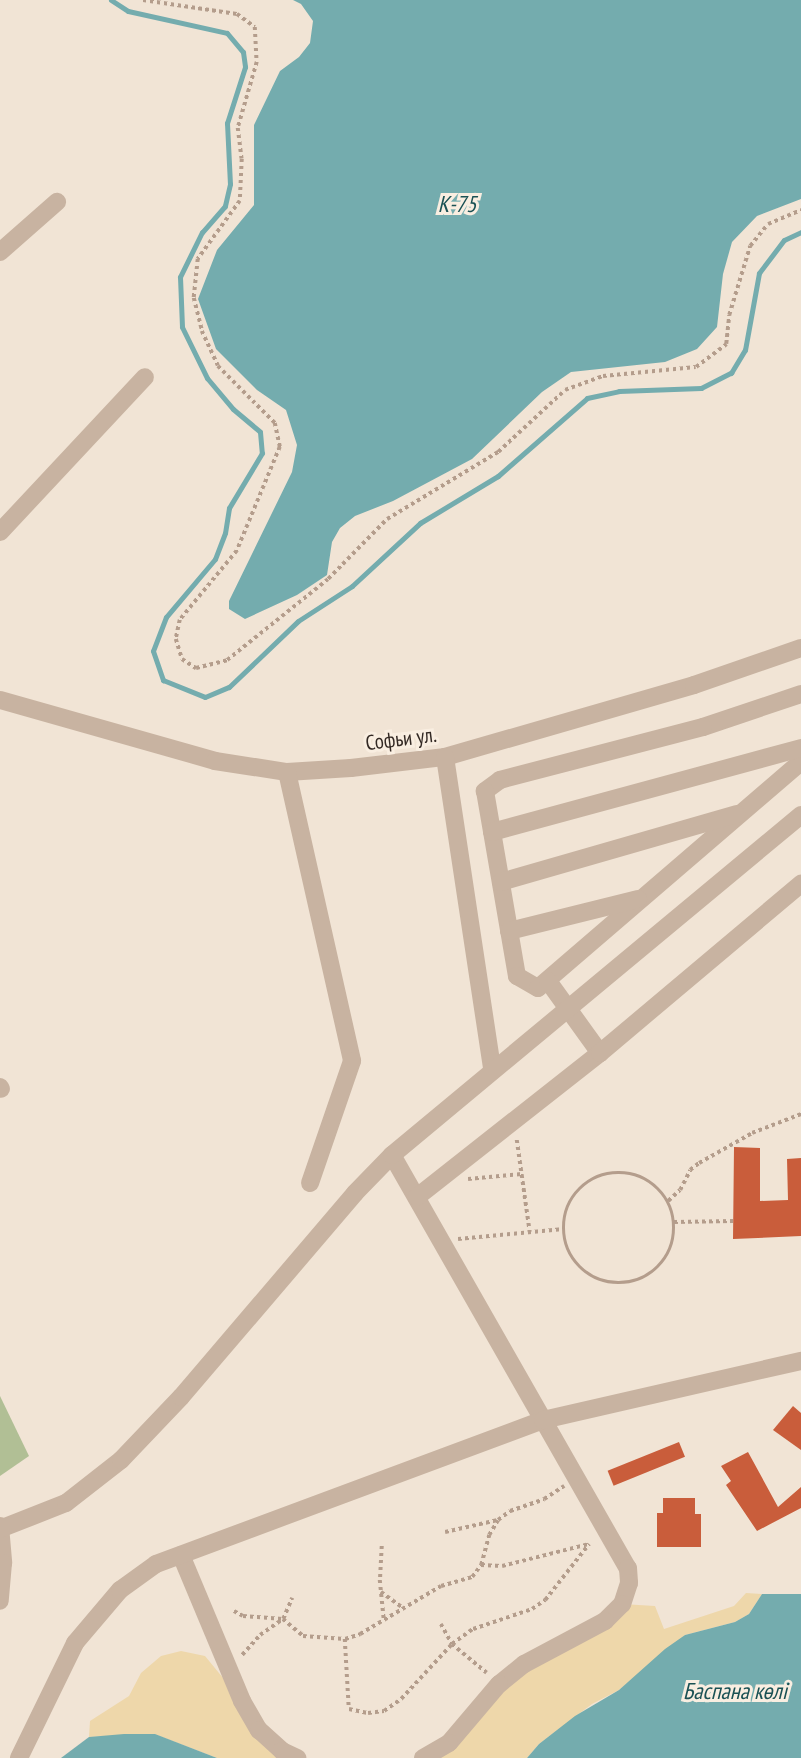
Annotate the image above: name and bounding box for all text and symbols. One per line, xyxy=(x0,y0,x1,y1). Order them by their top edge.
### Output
water label: К-75 xyxy=(438,190,476,218)
street label: Софьи ул. xyxy=(364,722,438,756)
water label: Баспана көлі xyxy=(683,1677,787,1705)

